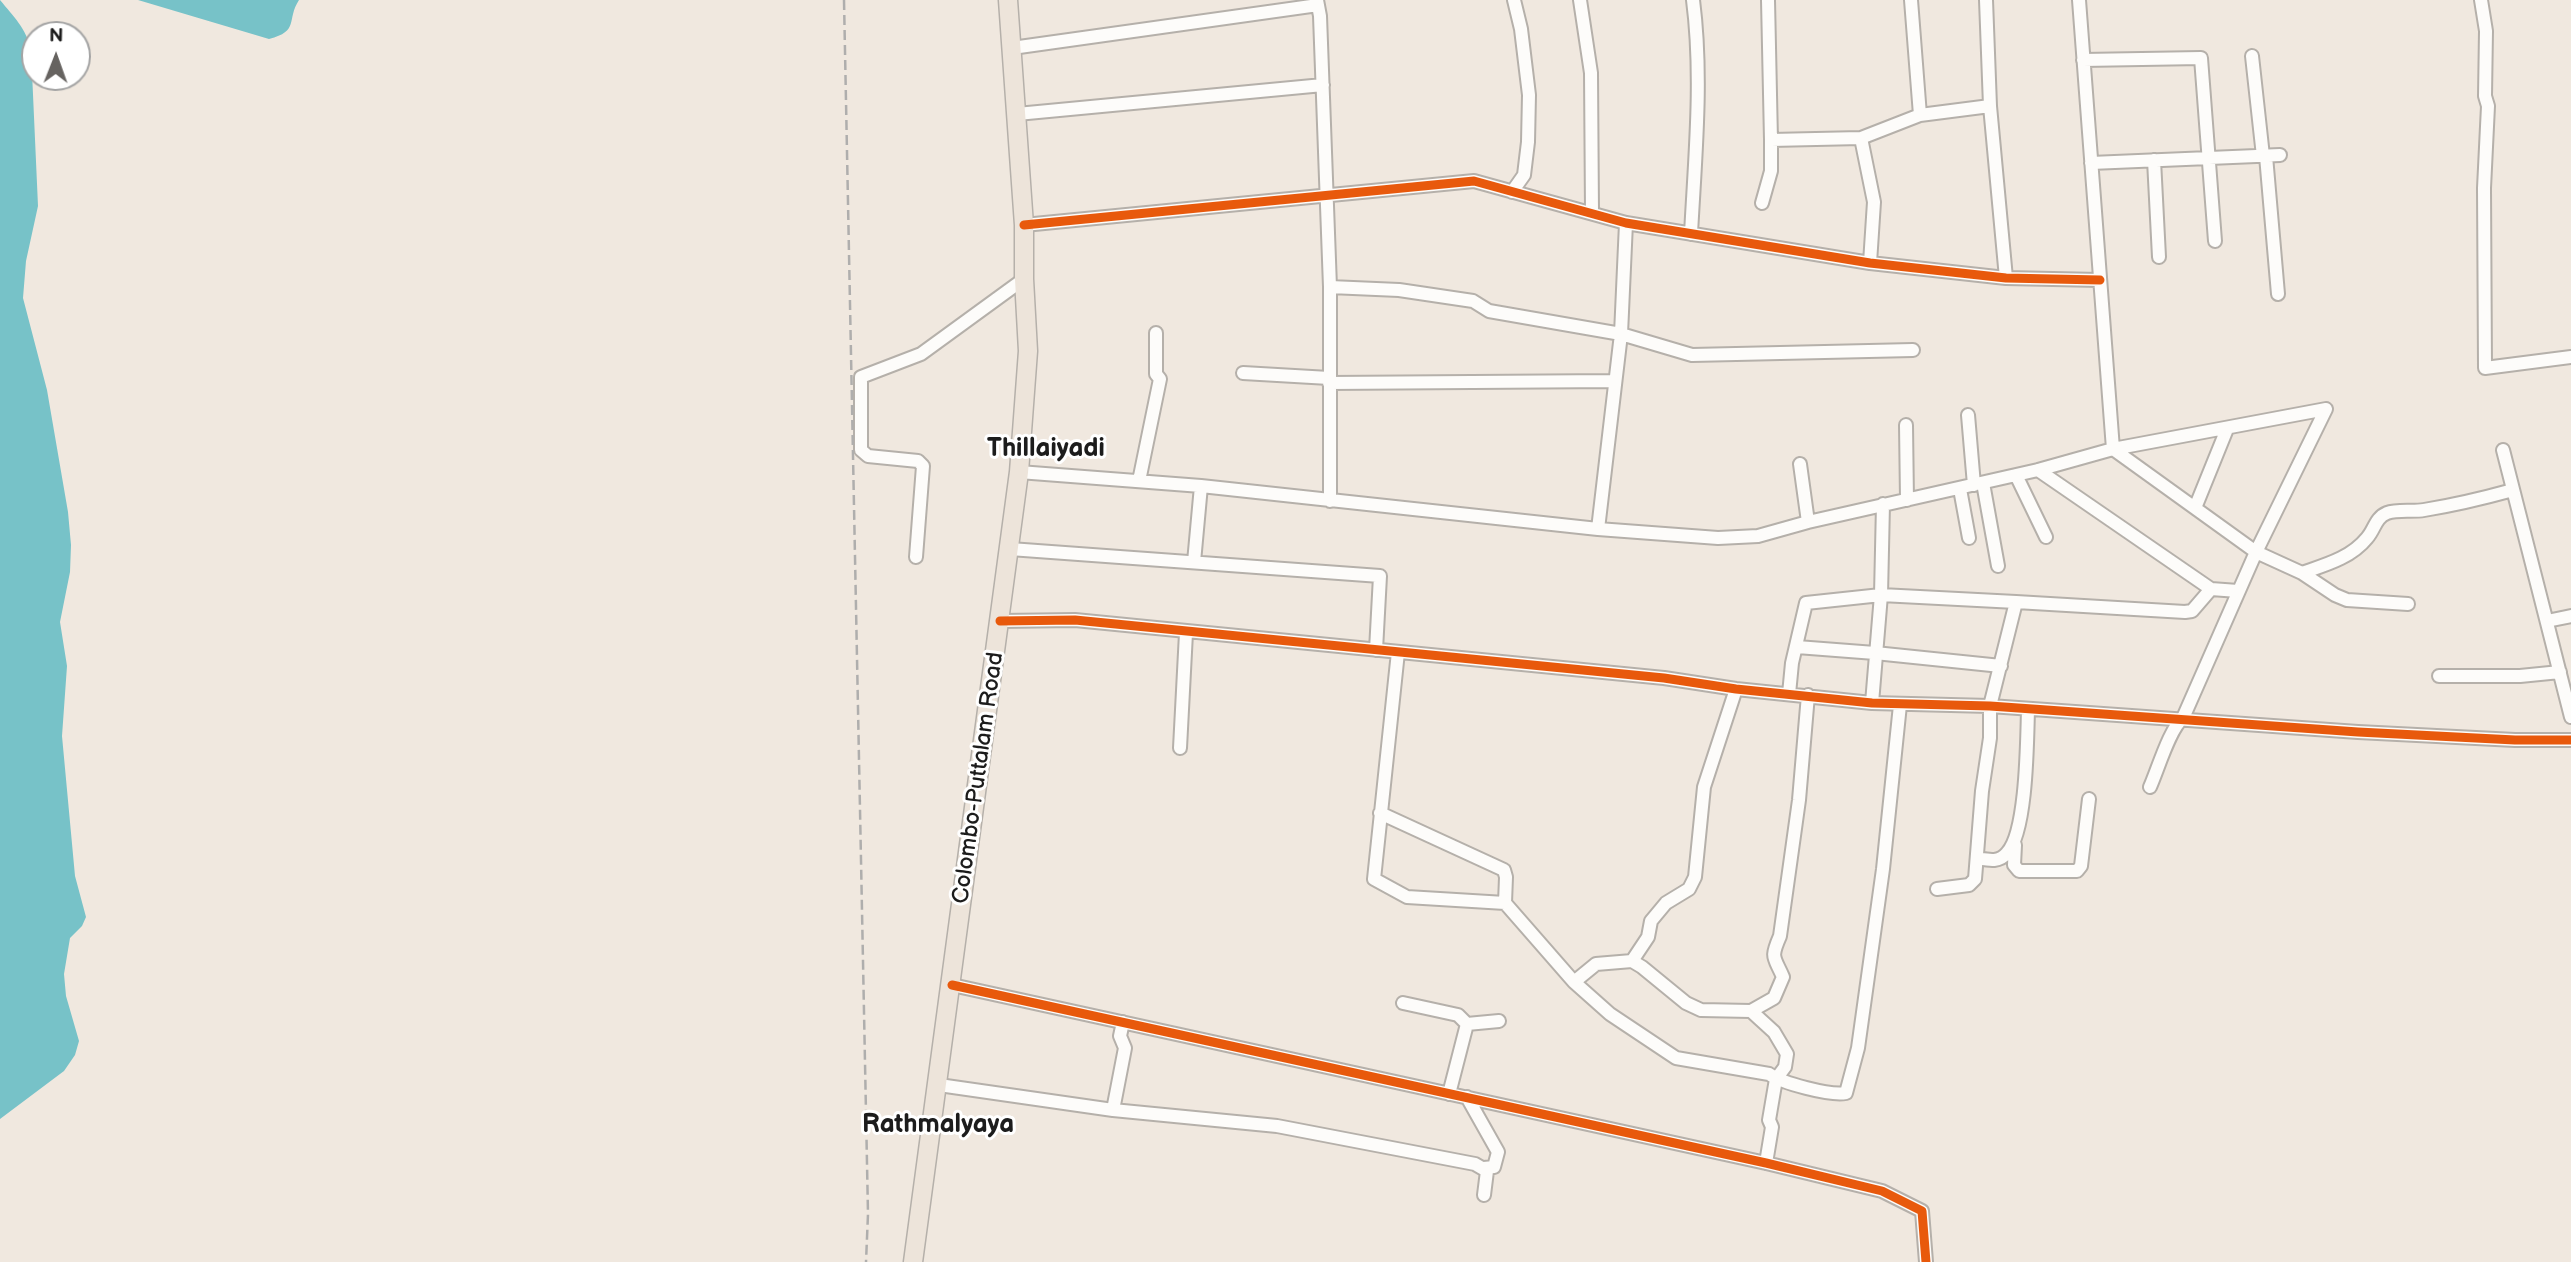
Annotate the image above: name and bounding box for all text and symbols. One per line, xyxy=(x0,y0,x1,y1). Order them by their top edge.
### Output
north arrow xyxy=(21,21,91,91)
text: N xyxy=(49,25,64,48)
district label: Thillaiyadi xyxy=(987,433,1105,465)
street label: Colombo-Puttalam Road xyxy=(948,650,1010,906)
district label: Rathmalyaya xyxy=(862,1109,1014,1141)

